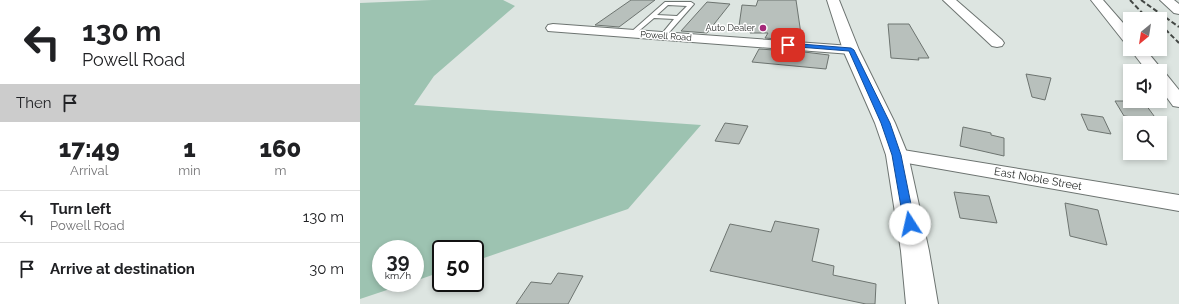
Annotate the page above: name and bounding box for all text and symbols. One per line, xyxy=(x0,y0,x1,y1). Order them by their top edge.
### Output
north arrow xyxy=(1123,12,1167,56)
map controls xyxy=(1123,12,1167,160)
text: 130 m xyxy=(82,15,161,48)
icon: left xyxy=(16,16,68,68)
place label: Auto Dealer xyxy=(706,23,756,33)
marker: Auto Dealer xyxy=(758,23,768,33)
pin xyxy=(771,28,805,62)
street label: Powell Road xyxy=(640,29,693,43)
icon: arrive xyxy=(777,34,799,56)
text: Powell Road xyxy=(82,49,185,70)
button: sound xyxy=(1123,64,1167,108)
icon: arrive xyxy=(59,92,81,114)
text: Then xyxy=(16,94,51,112)
button: search xyxy=(1123,116,1167,160)
text: 17:49 xyxy=(59,134,120,163)
text: 1 xyxy=(183,134,196,163)
text: 160 xyxy=(259,134,301,163)
text: Arrival xyxy=(70,163,108,178)
text: min xyxy=(178,163,201,178)
text: m xyxy=(274,163,286,178)
street label: East Noble Street xyxy=(993,165,1083,193)
text: Turn left xyxy=(50,200,111,218)
position arrow xyxy=(889,203,931,245)
icon: left xyxy=(16,206,38,228)
text: 130 m xyxy=(303,208,344,226)
text: Powell Road xyxy=(50,218,125,233)
speed limit sign: 50 xyxy=(432,240,484,292)
text: 39 xyxy=(387,249,409,273)
icon: arrive xyxy=(16,258,38,280)
text: Arrive at destination xyxy=(50,260,195,278)
text: 30 m xyxy=(309,260,344,278)
text: km/h xyxy=(385,270,411,281)

